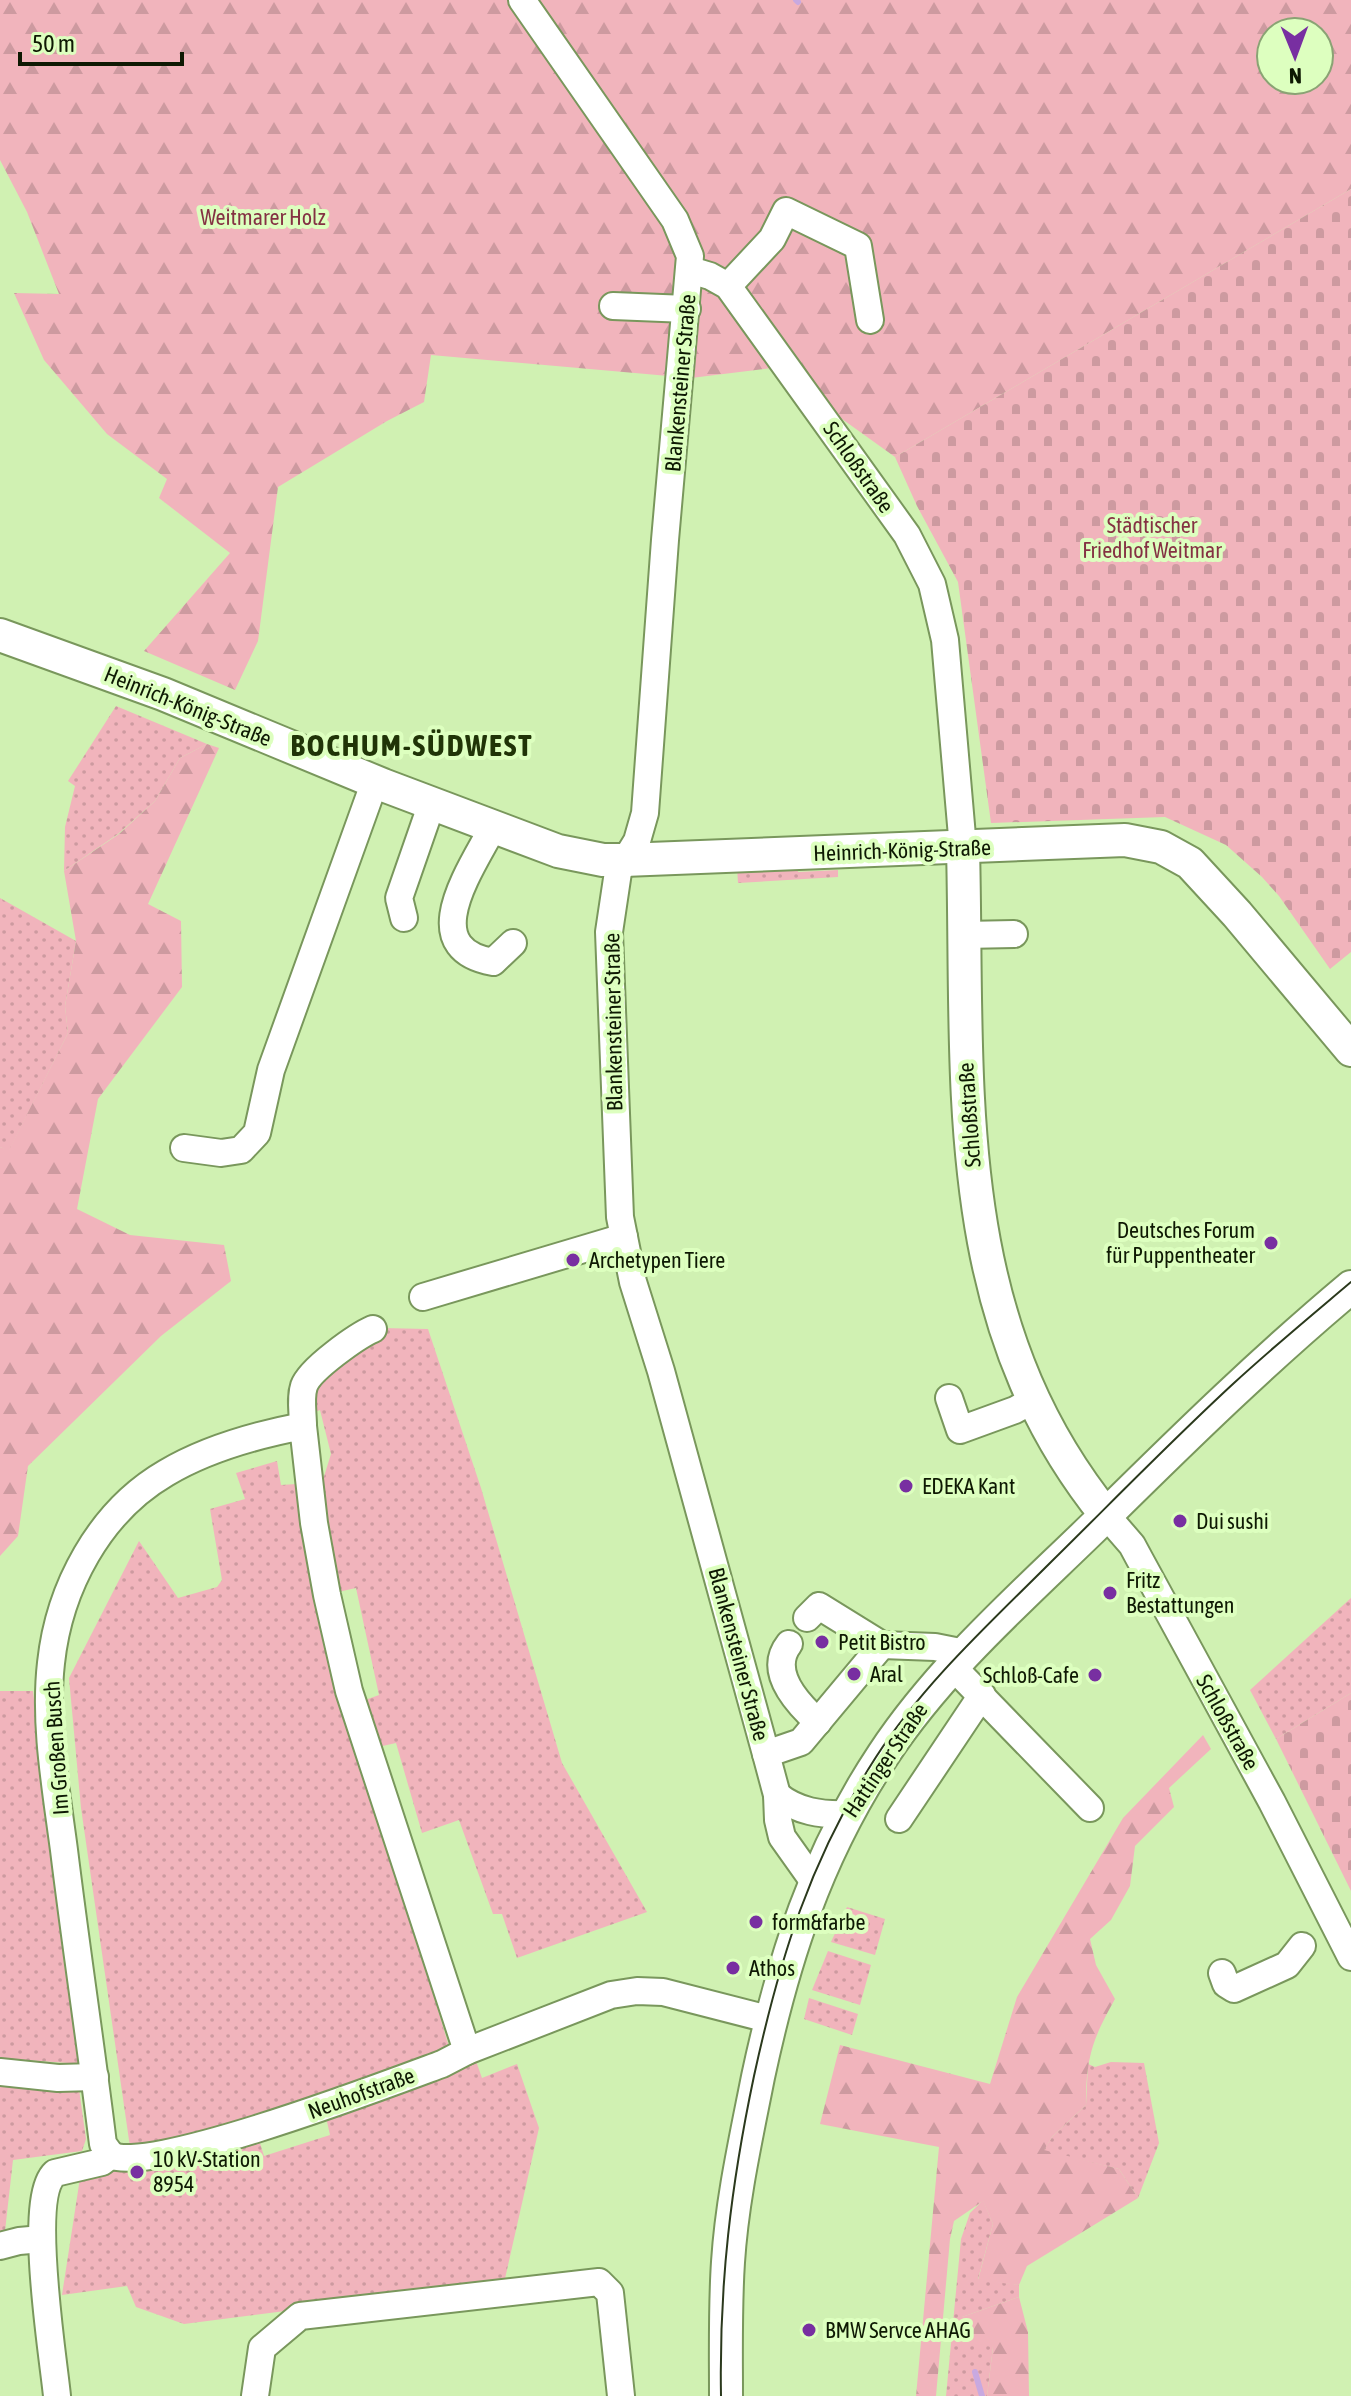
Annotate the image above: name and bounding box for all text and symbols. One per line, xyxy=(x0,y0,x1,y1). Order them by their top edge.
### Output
scale bar xyxy=(20,16,182,66)
north arrow xyxy=(1255,16,1335,96)
text: 50 m xyxy=(32,30,75,57)
text: N xyxy=(1289,63,1302,89)
park label: Weitmarer Holz xyxy=(200,204,326,230)
street label: Blankensteiner Straße xyxy=(659,293,701,473)
street label: Schloßstraße xyxy=(818,417,900,517)
park label: Städtischer Friedhof Weitmar xyxy=(1082,512,1222,563)
street label: Heinrich-König-Straße xyxy=(101,661,275,751)
district label: BOCHUM-SÜDWEST xyxy=(290,728,534,762)
street label: Heinrich-König-Straße xyxy=(813,834,991,866)
street label: Blankensteiner Straße xyxy=(598,933,628,1111)
street label: Schloßstraße xyxy=(952,1062,986,1168)
place label: Deutsches Forum für Puppentheater xyxy=(1106,1217,1255,1268)
marker: Deutsches Forum für Puppentheater xyxy=(1262,1234,1280,1252)
place label: Archetypen Tiere xyxy=(589,1247,725,1273)
marker: Archetypen Tiere xyxy=(564,1251,582,1269)
place label: EDEKA Kant xyxy=(922,1473,1015,1499)
marker: EDEKA Kant xyxy=(897,1477,915,1495)
place label: Dui sushi xyxy=(1196,1508,1269,1534)
marker: Dui sushi xyxy=(1171,1512,1189,1530)
street label: Blankensteiner Straße xyxy=(703,1565,775,1743)
place label: Fritz Bestattungen xyxy=(1126,1567,1234,1618)
marker: Fritz Bestattungen xyxy=(1101,1584,1119,1602)
place label: Petit Bistro xyxy=(838,1629,926,1655)
marker: Petit Bistro xyxy=(813,1633,831,1651)
place label: Aral xyxy=(870,1661,903,1687)
place label: Schloß-Cafe xyxy=(983,1662,1079,1688)
marker: Aral xyxy=(845,1665,863,1683)
marker: Schloß-Cafe xyxy=(1086,1666,1104,1684)
street label: Schloßstraße xyxy=(1191,1670,1265,1774)
street label: Im Großen Busch xyxy=(38,1680,74,1816)
street label: Hattinger Straße xyxy=(837,1698,933,1822)
place label: form&farbe xyxy=(772,1909,865,1935)
marker: form&farbe xyxy=(747,1913,765,1931)
place label: Athos xyxy=(749,1955,795,1981)
marker: Athos xyxy=(724,1959,742,1977)
street label: Neuhofstraße xyxy=(304,2062,418,2124)
place label: 10 kV-Station 8954 xyxy=(153,2146,261,2197)
marker: 10 kV-Station 8954 xyxy=(128,2163,146,2181)
place label: BMW Servce AHAG xyxy=(825,2317,971,2343)
marker: BMW Servce AHAG xyxy=(800,2321,818,2339)

